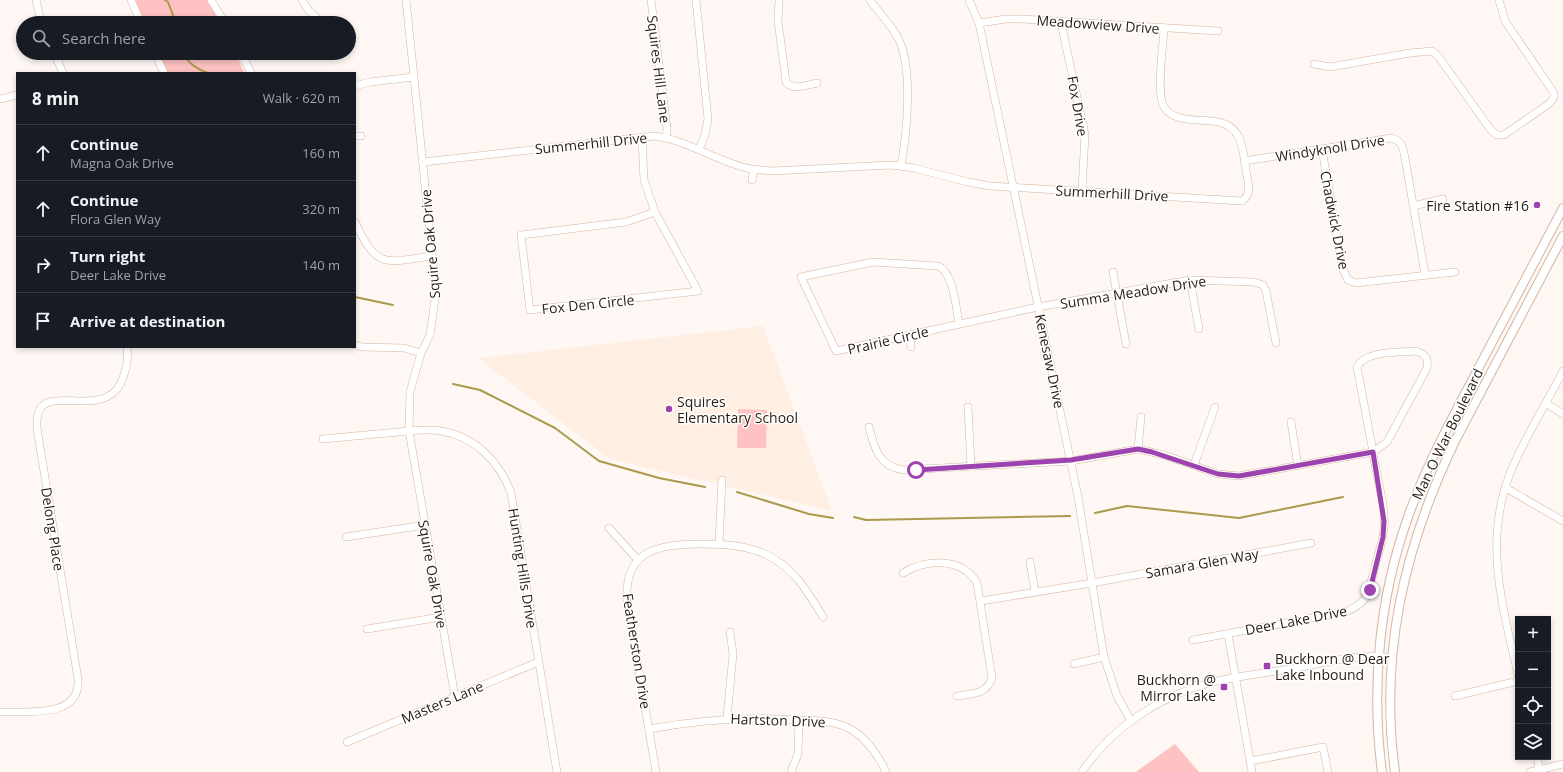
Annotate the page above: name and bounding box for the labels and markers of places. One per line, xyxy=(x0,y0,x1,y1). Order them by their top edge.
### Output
place label: Fire Station #16 xyxy=(1426,196,1529,215)
marker: Fire Station #16 xyxy=(1532,200,1542,210)
place label: Squires Elementary School xyxy=(677,392,798,427)
marker: Squires Elementary School xyxy=(664,404,674,414)
place label: Buckhorn @ Dear Lake Inbound xyxy=(1275,649,1390,684)
marker: Buckhorn @ Dear Lake Inbound xyxy=(1262,661,1272,671)
place label: Buckhorn @ Mirror Lake xyxy=(1137,670,1216,705)
marker: Buckhorn @ Mirror Lake xyxy=(1219,682,1229,692)

